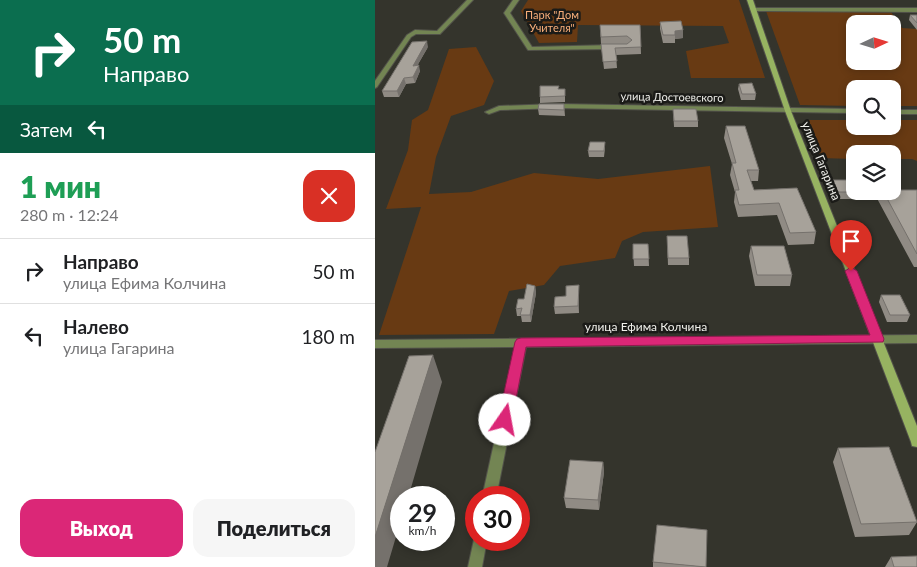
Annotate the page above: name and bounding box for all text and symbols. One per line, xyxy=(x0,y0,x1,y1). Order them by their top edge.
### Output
park label: Парк "Дом Учителя" xyxy=(525,8,579,34)
north arrow xyxy=(846,15,901,70)
map controls xyxy=(846,15,901,200)
text: 50 m xyxy=(103,18,181,60)
icon: right xyxy=(20,20,85,85)
text: Направо xyxy=(103,60,189,87)
button: search xyxy=(846,80,901,135)
street label: улица Достоевского xyxy=(620,89,724,104)
icon: left xyxy=(83,115,111,143)
text: Затем xyxy=(20,118,73,141)
street label: улица Гагарина xyxy=(799,119,844,202)
button: layers xyxy=(846,145,901,200)
text: 1 мин xyxy=(20,168,101,204)
button: close xyxy=(303,170,355,222)
text: 280 m · 12:24 xyxy=(20,205,119,224)
pin xyxy=(830,220,872,271)
icon: arrive xyxy=(837,227,865,255)
text: Направо xyxy=(63,250,139,273)
icon: right xyxy=(20,257,48,285)
text: 50 m xyxy=(312,260,355,283)
text: улица Ефима Колчина xyxy=(63,273,226,292)
text: Налево xyxy=(63,315,129,338)
street label: улица Ефима Колчина xyxy=(585,319,707,334)
icon: left xyxy=(20,322,48,350)
text: 180 m xyxy=(301,325,355,348)
text: улица Гагарина xyxy=(63,338,175,357)
position arrow xyxy=(478,393,530,445)
speed limit sign: 30 xyxy=(465,486,530,551)
text: 29 xyxy=(408,497,437,527)
button: Выход xyxy=(20,499,183,557)
button: Поделиться xyxy=(193,499,355,557)
text: km/h xyxy=(408,523,437,538)

